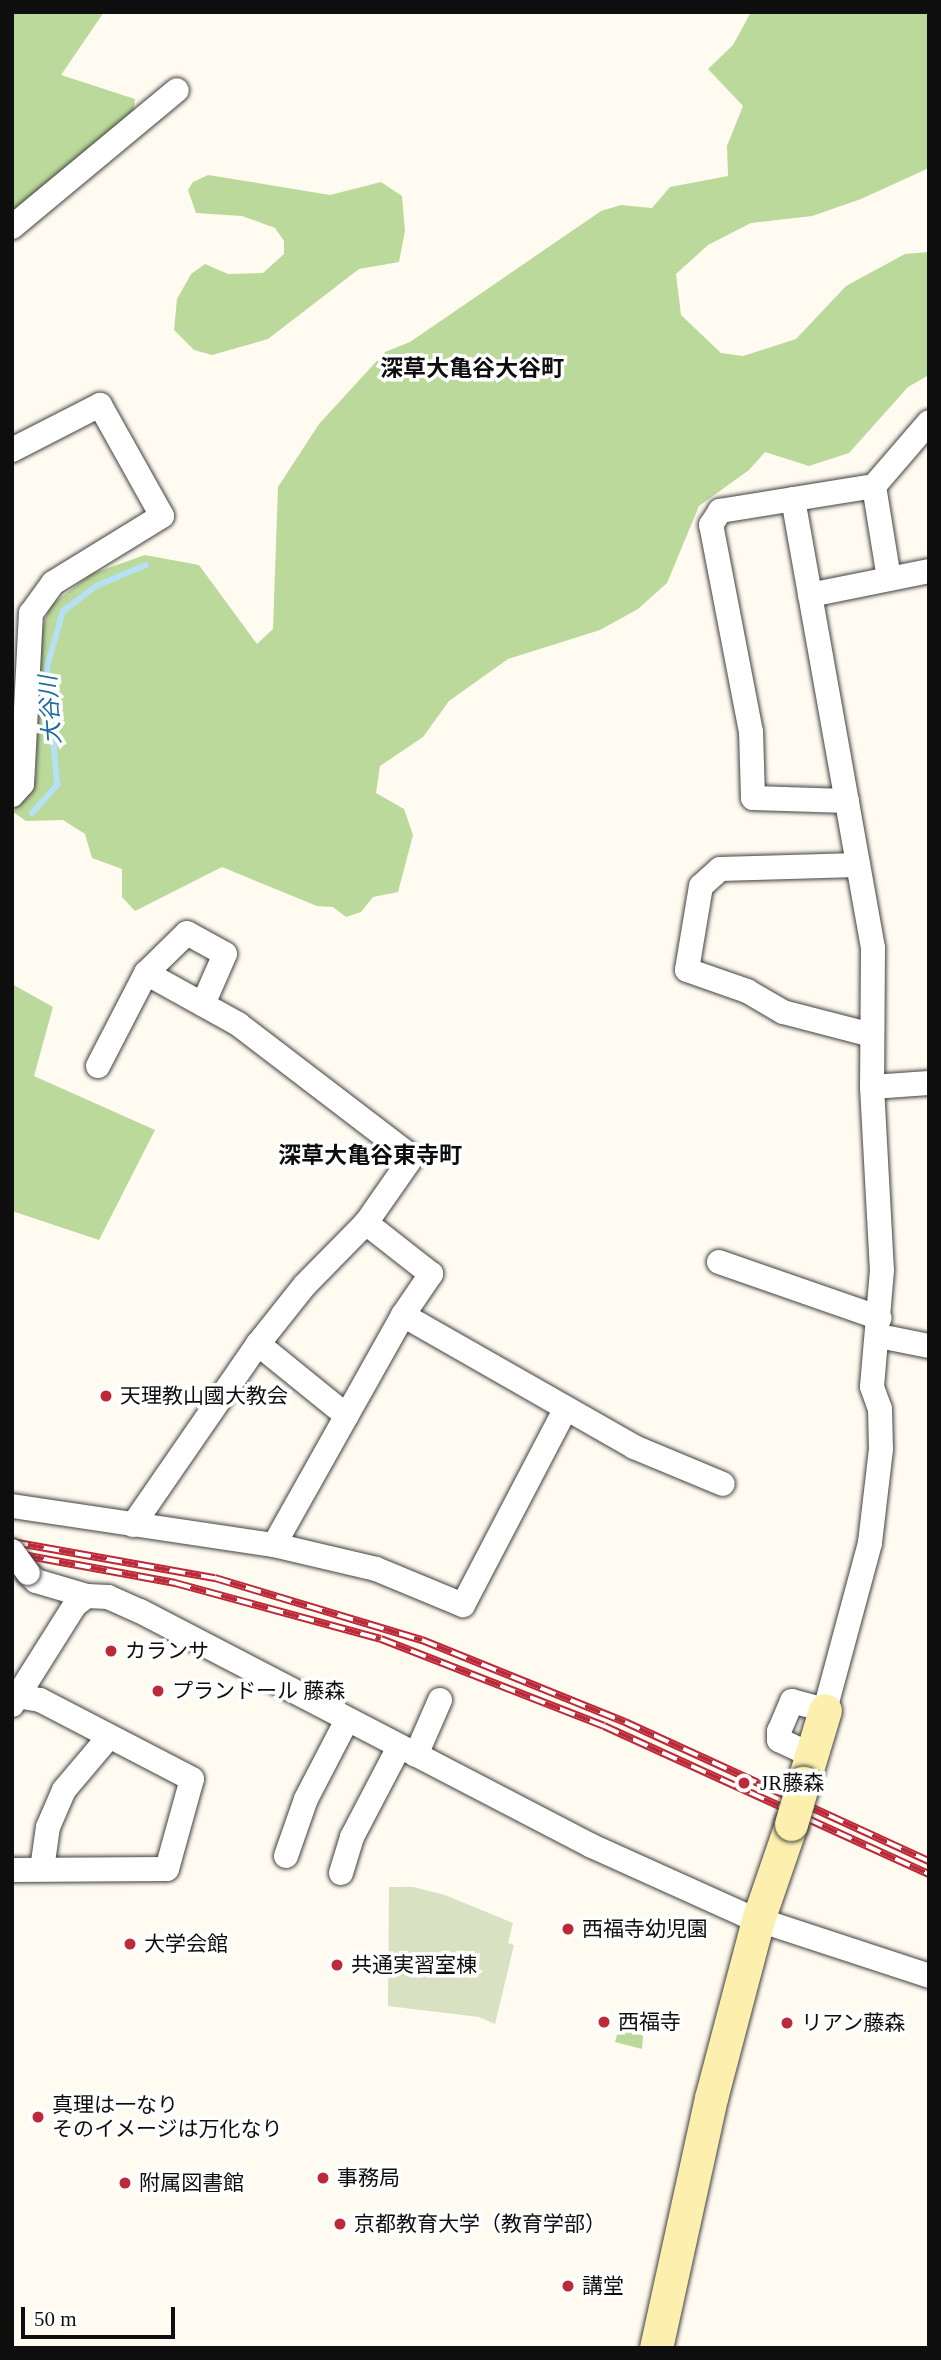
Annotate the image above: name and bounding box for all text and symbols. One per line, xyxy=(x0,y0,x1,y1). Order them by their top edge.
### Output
district label: 深草大亀谷大谷町 xyxy=(380,355,564,383)
water label: 大谷川 xyxy=(35,675,67,745)
district label: 深草大亀谷東寺町 xyxy=(278,1142,462,1170)
place label: 天理教山國大教会 xyxy=(120,1383,288,1409)
marker: 天理教山國大教会 xyxy=(98,1388,114,1404)
place label: カランサ xyxy=(125,1638,209,1664)
marker: カランサ xyxy=(103,1643,119,1659)
place label: プランドール 藤森 xyxy=(172,1678,345,1704)
marker: プランドール 藤森 xyxy=(150,1683,166,1699)
place label: JR藤森 xyxy=(760,1770,824,1796)
marker: JR藤森 xyxy=(734,1773,754,1793)
place label: 西福寺幼児園 xyxy=(582,1916,708,1942)
marker: 西福寺幼児園 xyxy=(560,1921,576,1937)
place label: 大学会館 xyxy=(144,1931,228,1957)
marker: 大学会館 xyxy=(122,1936,138,1952)
place label: 共通実習室棟 xyxy=(351,1952,477,1978)
marker: 共通実習室棟 xyxy=(329,1957,345,1973)
place label: 西福寺 xyxy=(618,2009,681,2035)
place label: リアン藤森 xyxy=(801,2010,906,2036)
marker: 西福寺 xyxy=(596,2014,612,2030)
marker: リアン藤森 xyxy=(779,2015,795,2031)
place label: 真理は一なり そのイメージは万化なり xyxy=(52,2092,283,2142)
marker: 真理は一なり そのイメージは万化なり xyxy=(30,2109,46,2125)
place label: 事務局 xyxy=(337,2165,400,2191)
place label: 附属図書館 xyxy=(139,2170,244,2196)
marker: 事務局 xyxy=(315,2170,331,2186)
marker: 附属図書館 xyxy=(117,2175,133,2191)
place label: 京都教育大学（教育学部） xyxy=(354,2211,606,2237)
marker: 京都教育大学（教育学部） xyxy=(332,2216,348,2232)
place label: 講堂 xyxy=(582,2273,624,2299)
marker: 講堂 xyxy=(560,2278,576,2294)
scale bar xyxy=(24,2294,178,2338)
text: 50 m xyxy=(34,2307,77,2331)

